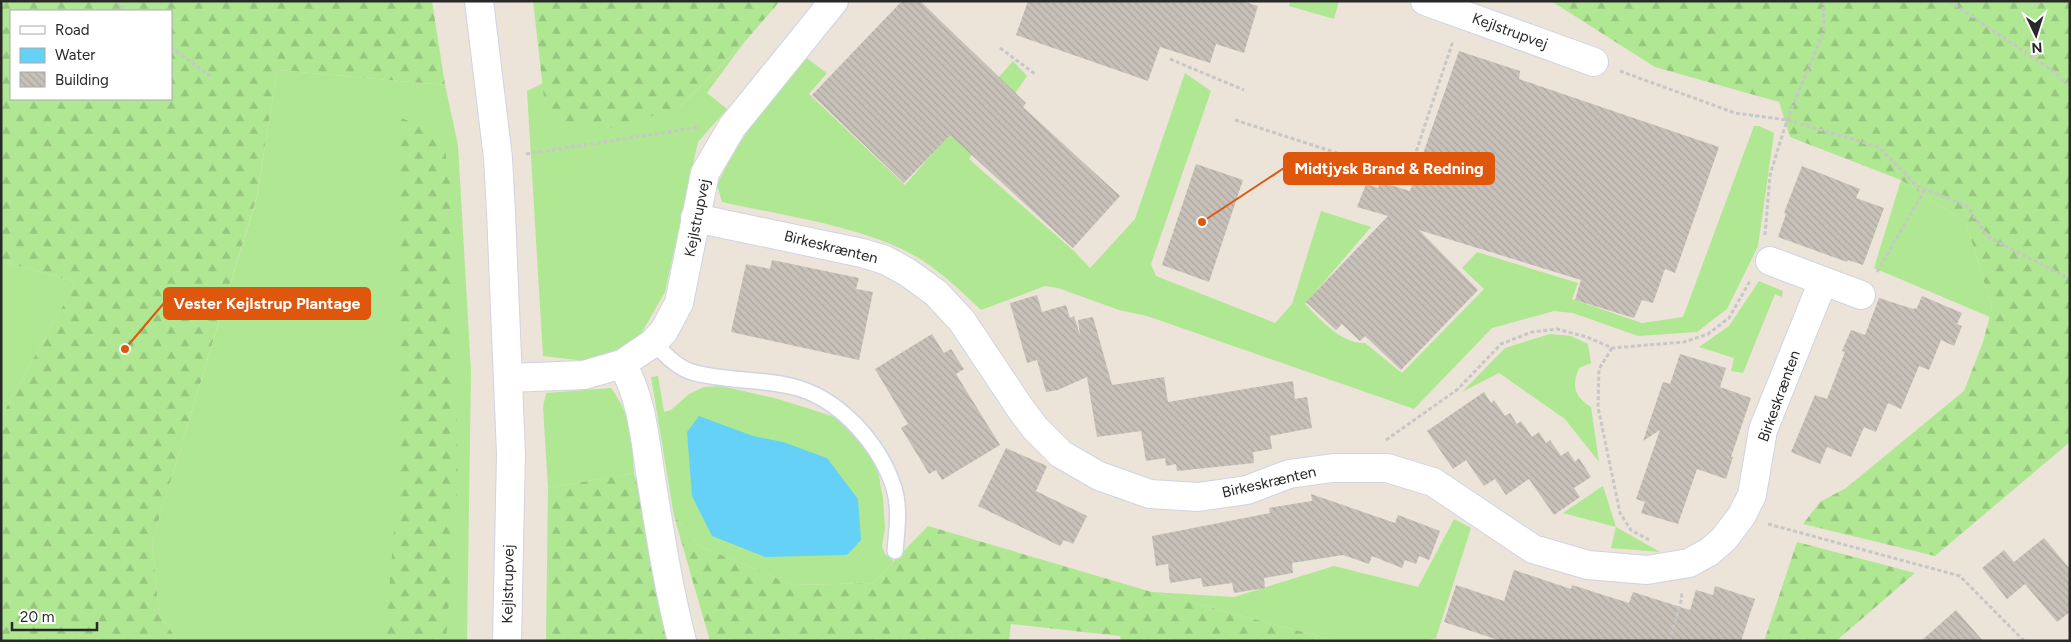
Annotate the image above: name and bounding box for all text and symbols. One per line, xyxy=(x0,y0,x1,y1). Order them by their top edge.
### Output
street label: Kejlstrupvej xyxy=(1470,9,1550,53)
legend xyxy=(10,10,172,100)
north arrow xyxy=(2011,10,2061,60)
text: Road xyxy=(55,21,90,39)
text: N xyxy=(2031,39,2043,56)
text: Water xyxy=(55,46,95,64)
text: Building xyxy=(55,71,109,89)
callout: Midtjysk Brand & Redning xyxy=(1284,153,1494,184)
text: Midtjysk Brand & Redning xyxy=(1294,159,1484,178)
street label: Kejlstrupvej xyxy=(681,177,713,259)
street label: Birkeskrænten xyxy=(782,227,880,267)
callout: Vester Kejlstrup Plantage xyxy=(164,288,370,319)
text: Vester Kejlstrup Plantage xyxy=(174,294,361,313)
street label: Birkeskrænten xyxy=(1754,348,1804,444)
street label: Birkeskrænten xyxy=(1220,462,1318,502)
street label: Kejlstrupvej xyxy=(498,544,518,624)
scale bar xyxy=(12,600,98,632)
text: 20 m xyxy=(20,608,54,626)

